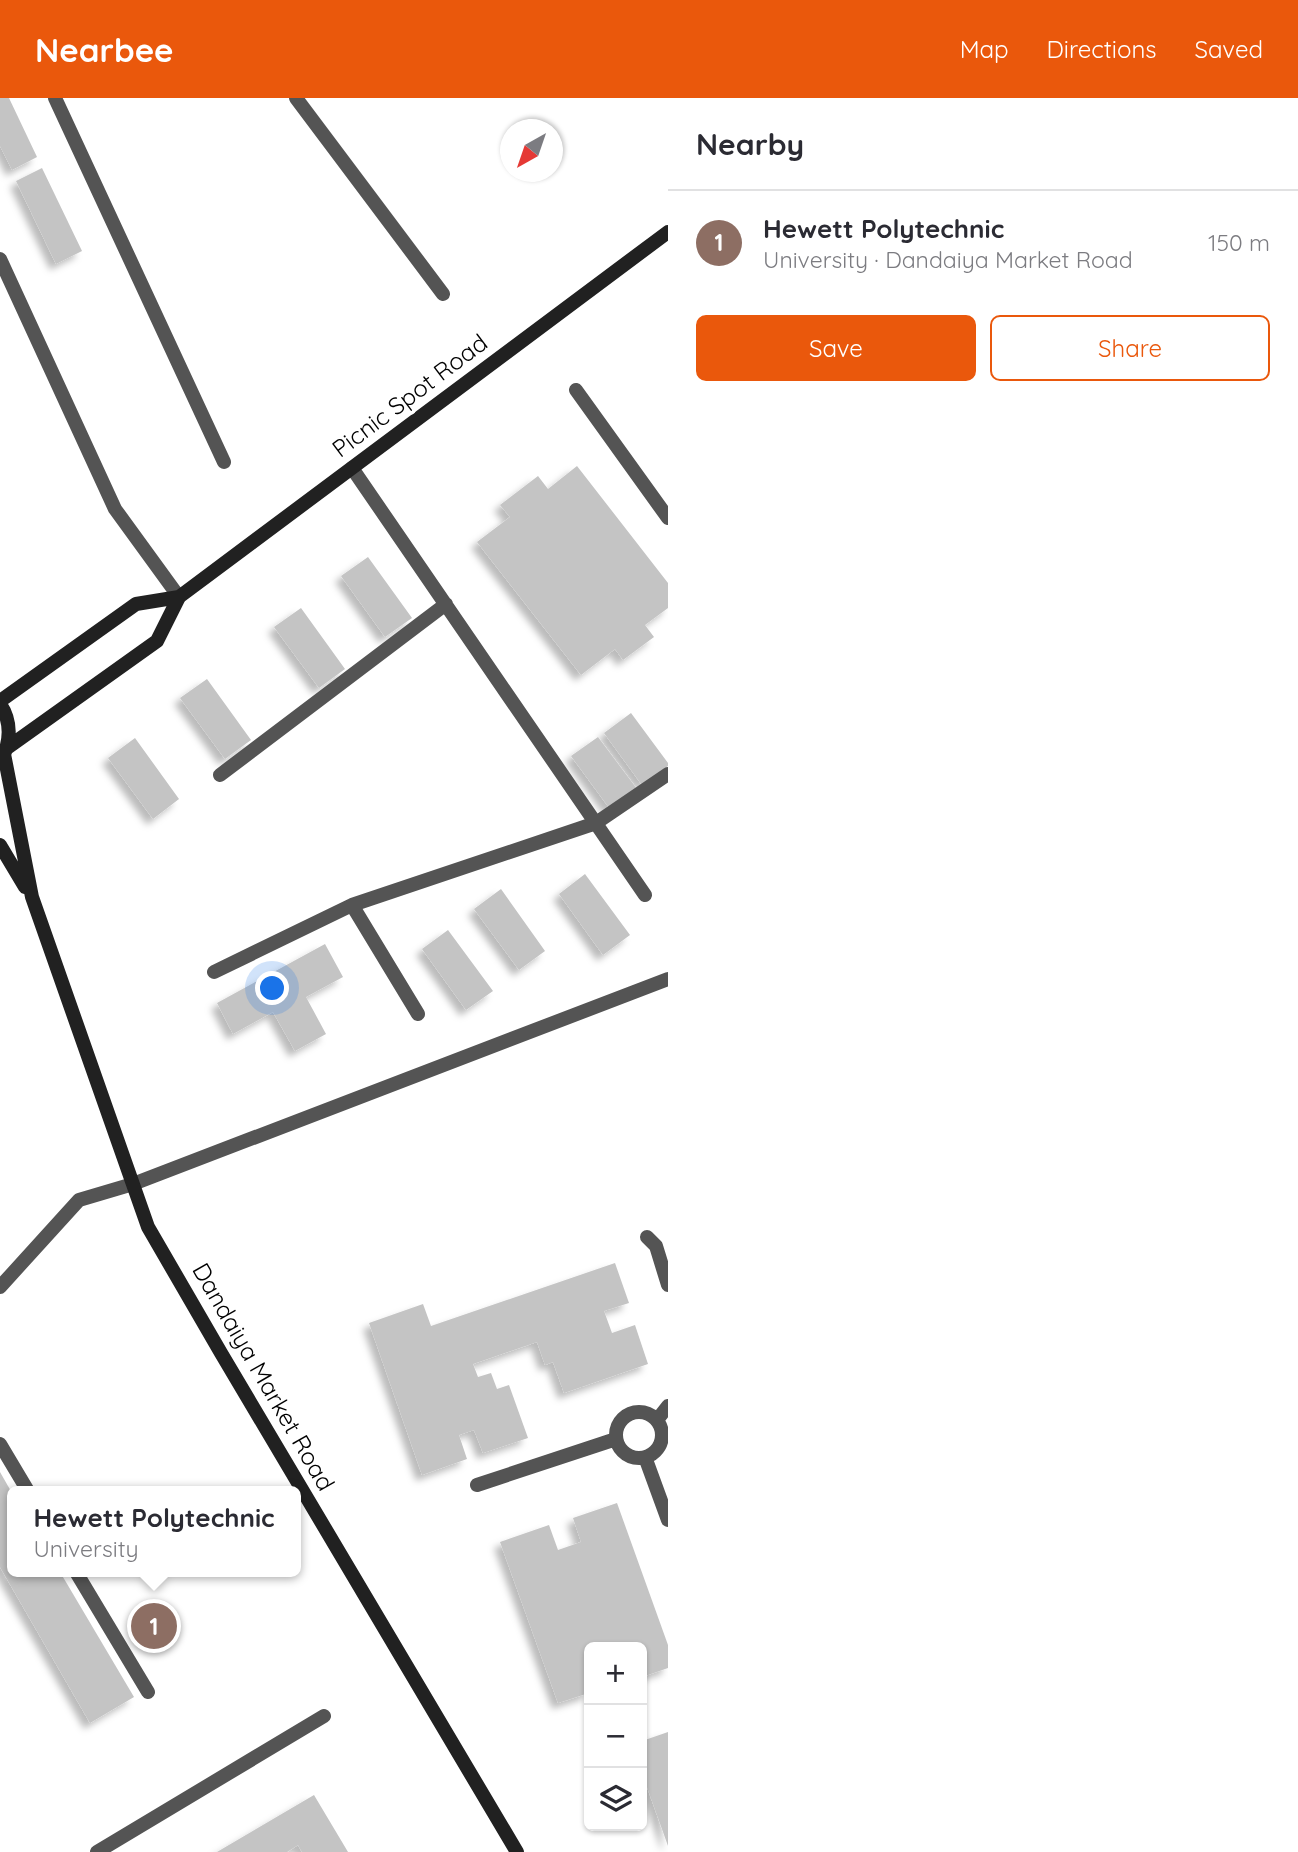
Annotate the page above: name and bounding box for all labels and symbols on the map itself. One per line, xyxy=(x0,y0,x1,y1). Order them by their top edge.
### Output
north arrow xyxy=(500,119,563,182)
street label: Picnic Spot Road xyxy=(326,327,493,463)
your location xyxy=(255,971,289,1005)
street label: Dandaiya Market Road xyxy=(186,1257,341,1496)
pin: 1 xyxy=(131,1600,177,1652)

